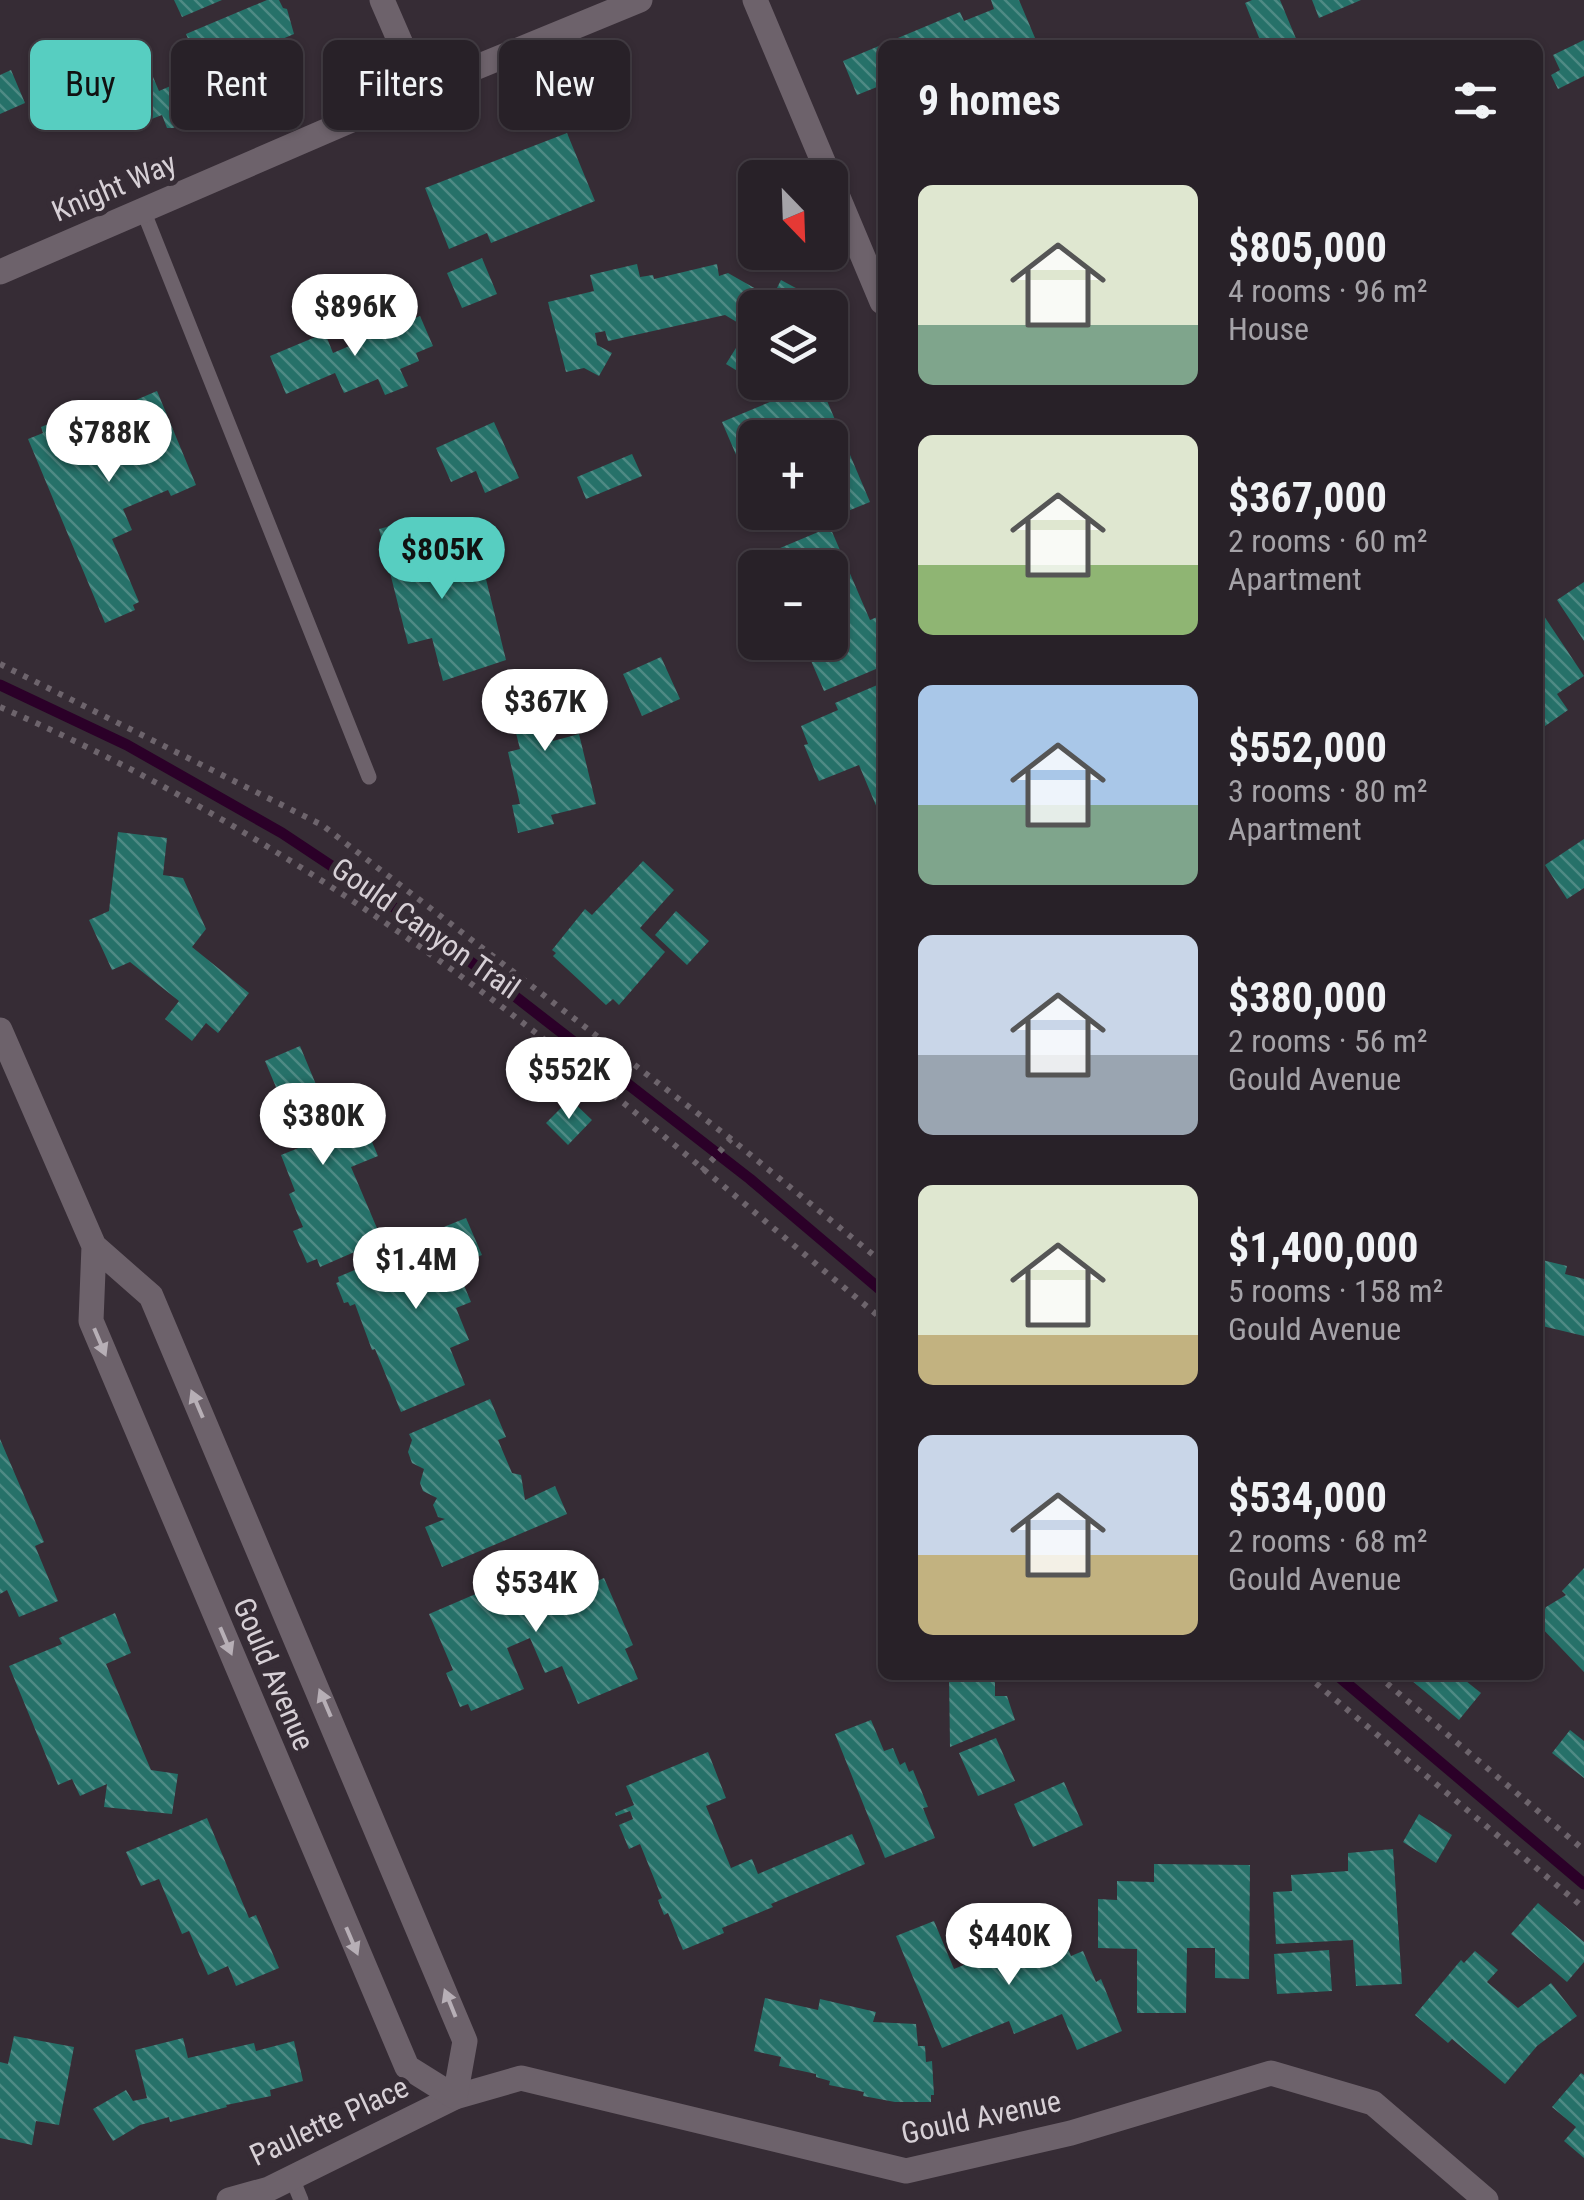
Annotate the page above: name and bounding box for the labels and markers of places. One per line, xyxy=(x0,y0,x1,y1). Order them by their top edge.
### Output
pin: $896K xyxy=(285,274,425,359)
pin: $788K xyxy=(39,400,179,485)
pin: $805K xyxy=(372,517,512,602)
pin: $367K xyxy=(475,669,615,754)
pin: $552K xyxy=(499,1037,639,1122)
pin: $380K xyxy=(253,1083,393,1168)
pin: $1.4M xyxy=(346,1227,486,1312)
pin: $534K xyxy=(466,1550,606,1635)
pin: $440K xyxy=(939,1903,1079,1988)

